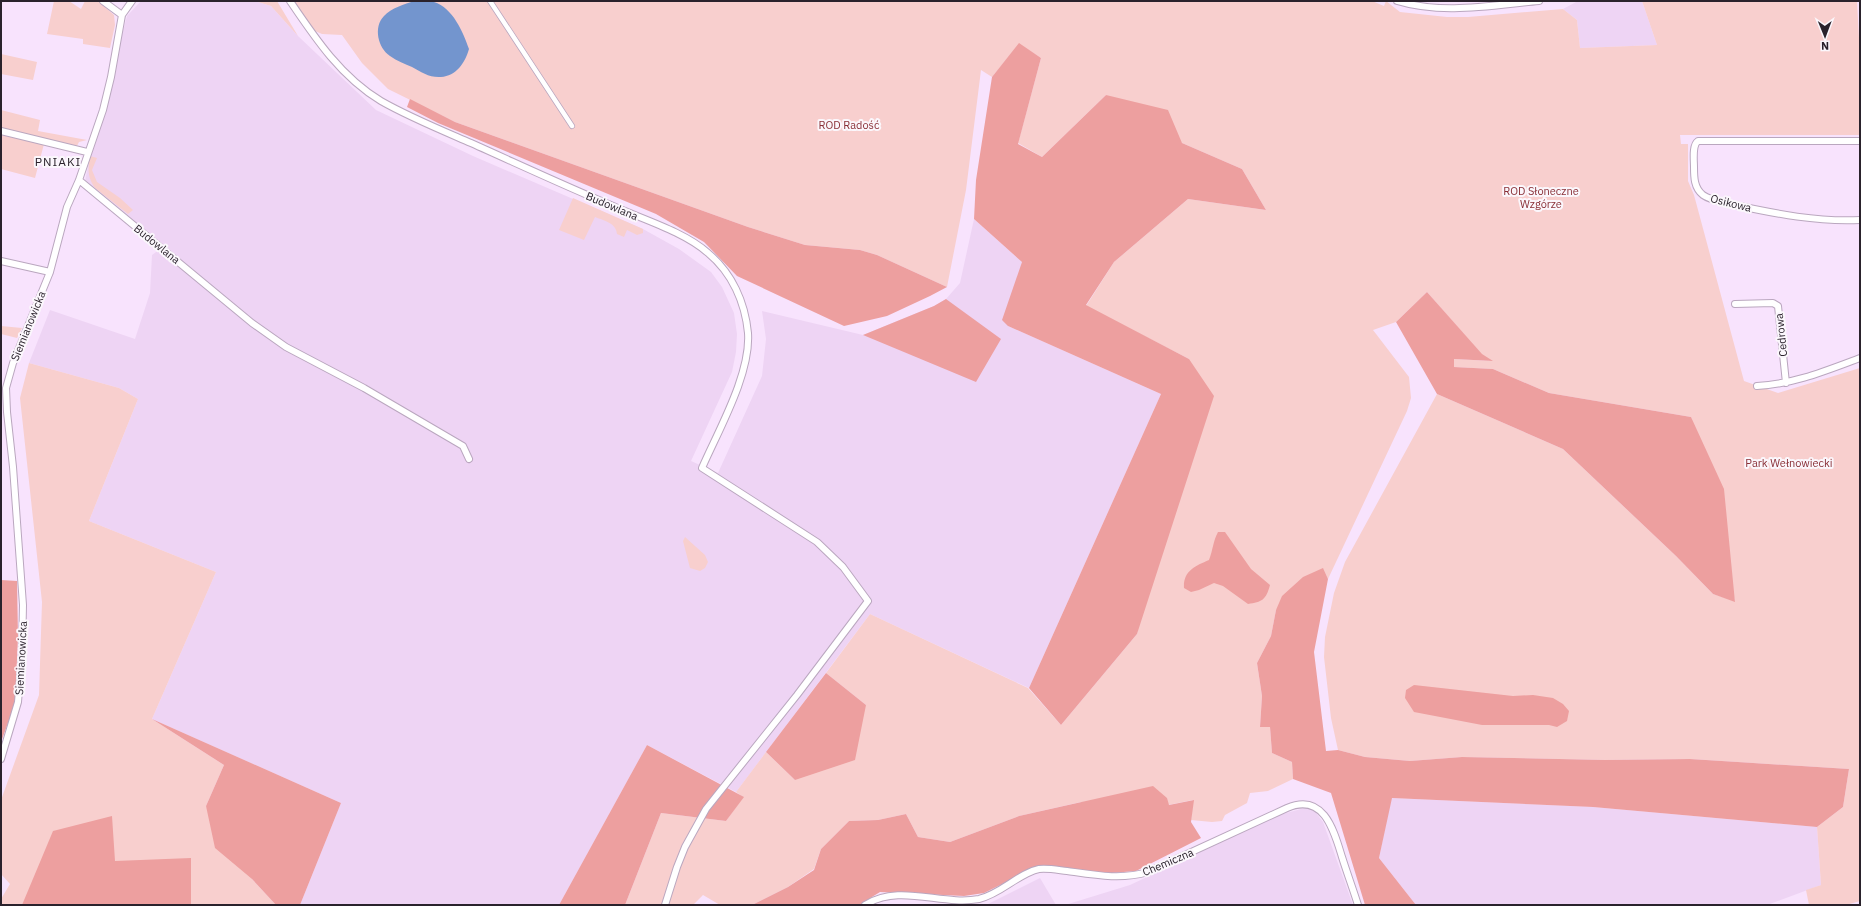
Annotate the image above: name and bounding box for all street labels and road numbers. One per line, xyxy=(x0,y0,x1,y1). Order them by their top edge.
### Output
street label: Budowlana xyxy=(584,189,640,223)
street label: Osikowa xyxy=(1709,191,1753,215)
street label: Budowlana xyxy=(131,221,183,267)
street label: Siemianowicka xyxy=(8,289,48,363)
street label: Cedrowa xyxy=(1772,312,1790,357)
street label: Siemianowicka xyxy=(12,621,30,695)
street label: Chemiczna xyxy=(1140,845,1196,879)

